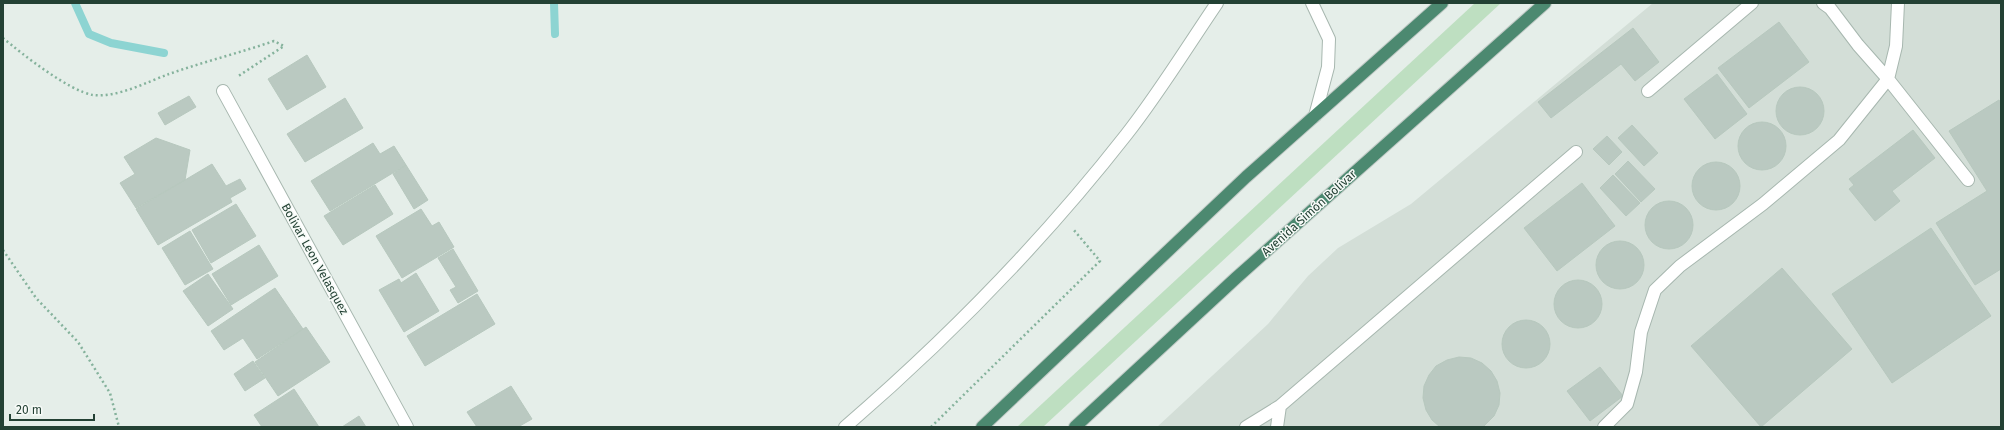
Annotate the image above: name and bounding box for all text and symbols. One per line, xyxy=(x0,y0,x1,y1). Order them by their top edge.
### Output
street label: Avenida Simón Bolívar xyxy=(1259,167,1359,259)
street label: Bolivar Leon Velasquez xyxy=(279,201,351,317)
scale bar xyxy=(10,396,94,422)
text: 20 m xyxy=(16,403,42,417)

